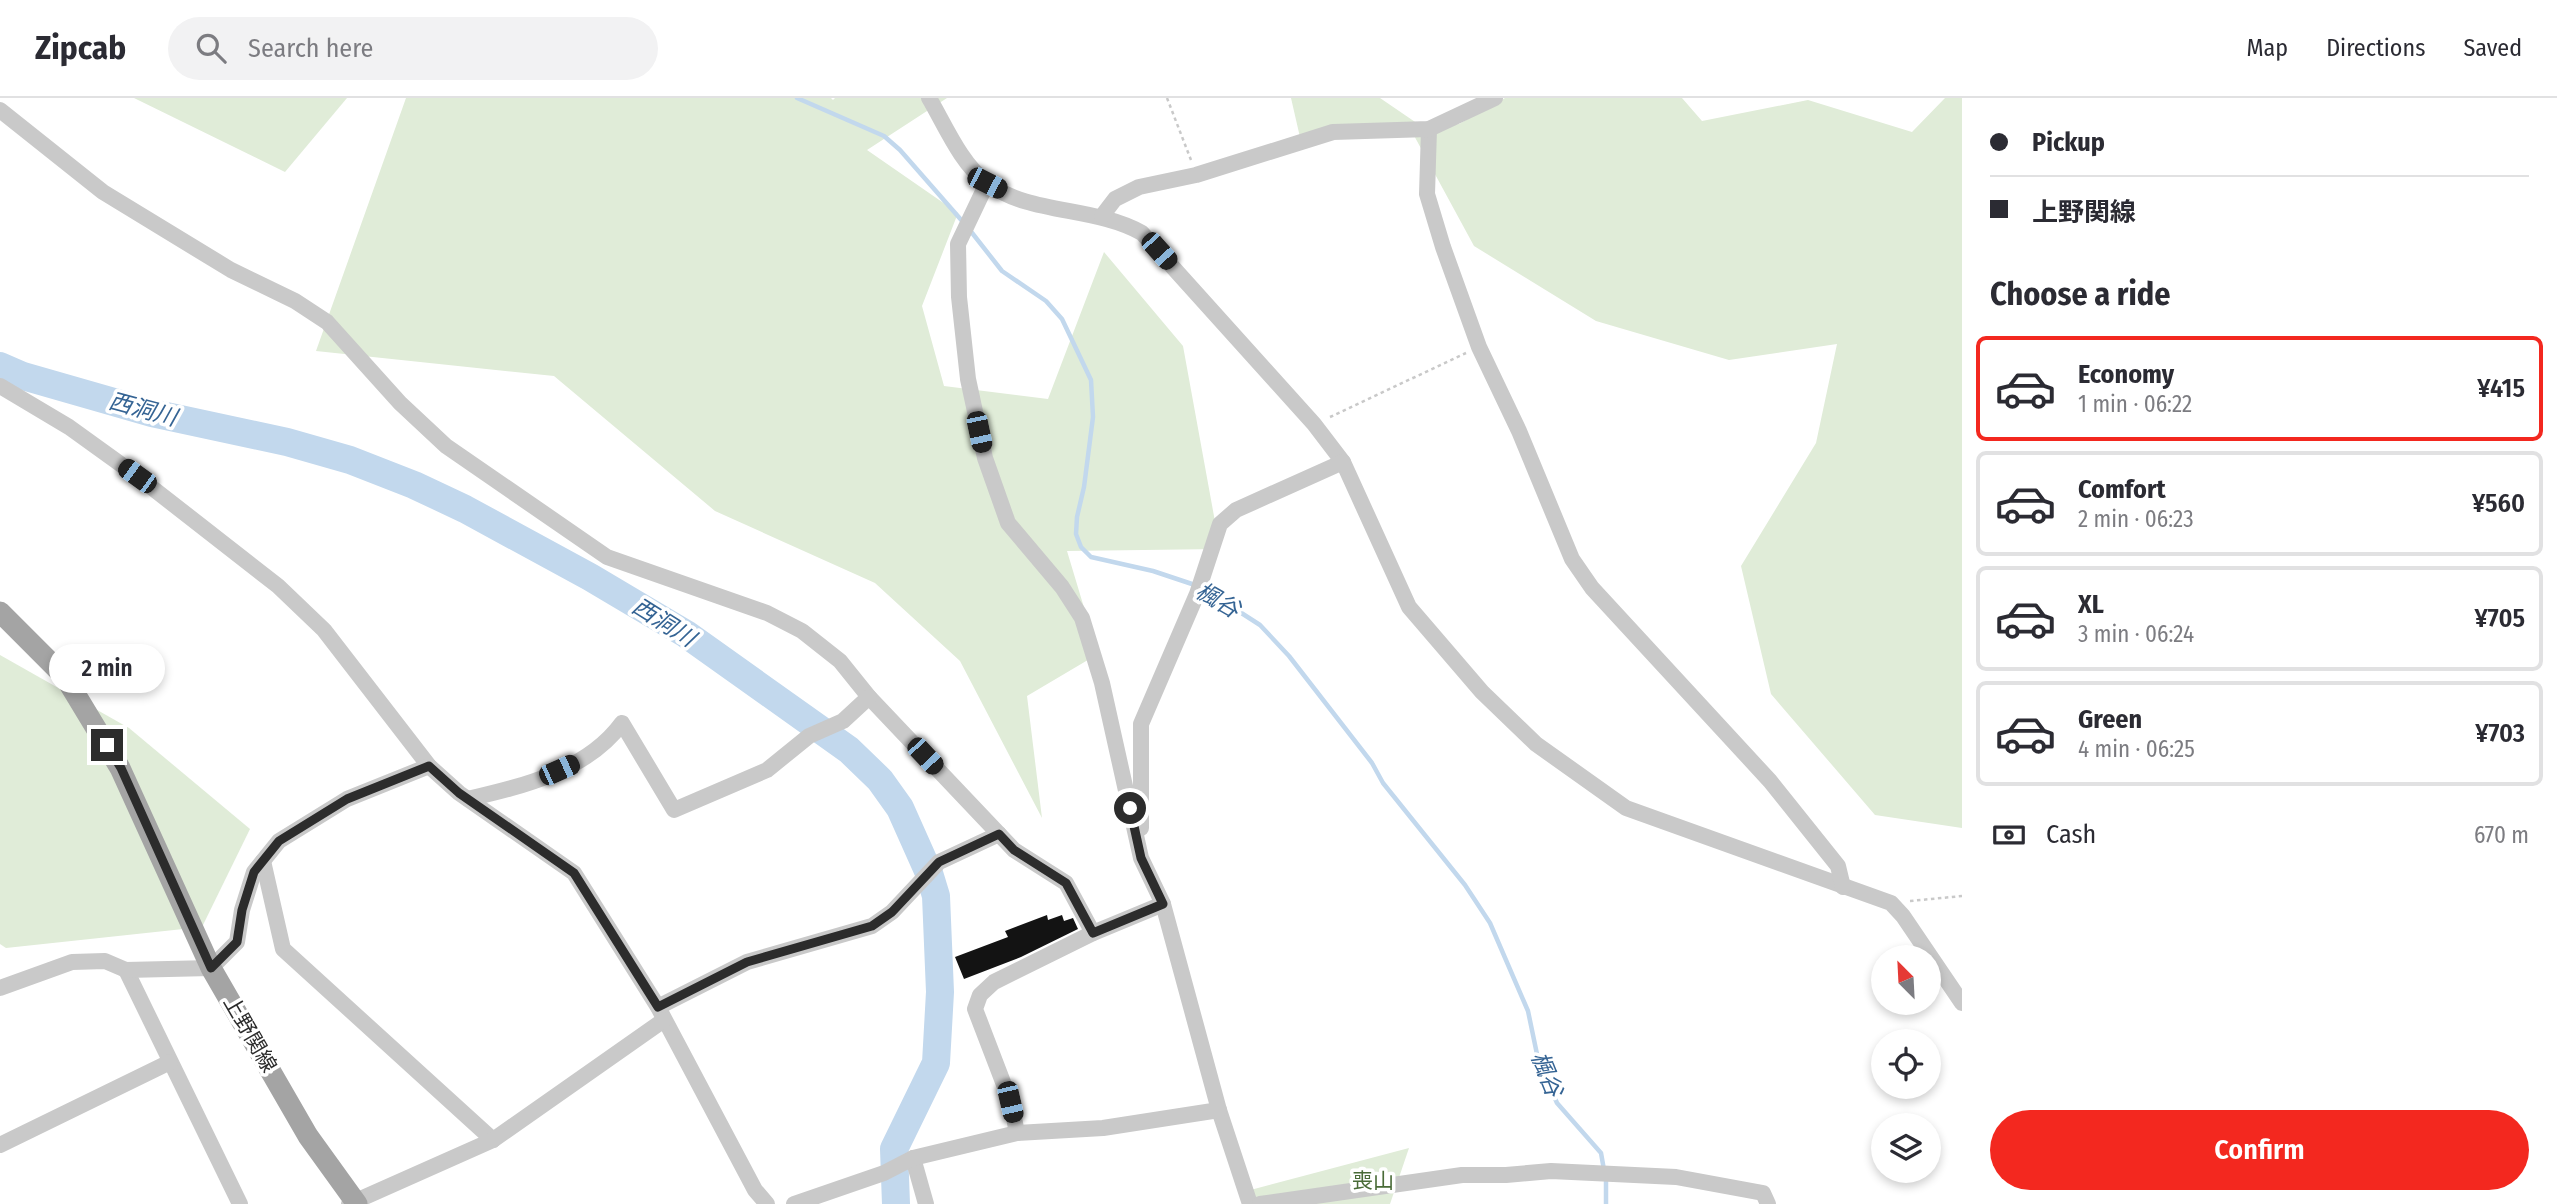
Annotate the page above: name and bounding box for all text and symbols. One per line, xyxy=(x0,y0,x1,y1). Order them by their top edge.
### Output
search box xyxy=(168,17,658,80)
text: Zipcab xyxy=(35,28,126,68)
icon: search xyxy=(192,29,230,67)
text: Search here xyxy=(248,33,373,64)
text: Map xyxy=(2247,34,2288,62)
text: Directions xyxy=(2326,34,2425,62)
text: Saved xyxy=(2463,34,2522,62)
text: Pickup xyxy=(2032,127,2105,158)
car xyxy=(964,164,1011,202)
text: 上野関線 xyxy=(2032,197,2136,228)
car xyxy=(1138,228,1181,274)
text: Choose a ride xyxy=(1990,275,2171,313)
icon: car xyxy=(1994,357,2057,420)
text: Economy xyxy=(2078,359,2174,390)
text: ¥415 xyxy=(2477,373,2525,404)
water label: 西洞川 xyxy=(106,387,183,432)
text: 1 min · 06:22 xyxy=(2078,390,2192,418)
car xyxy=(965,409,994,455)
car xyxy=(114,455,161,497)
icon: car xyxy=(1994,472,2057,535)
text: Comfort xyxy=(2078,474,2166,505)
text: ¥560 xyxy=(2472,488,2525,519)
text: 2 min · 06:23 xyxy=(2078,505,2194,533)
water label: 楓谷 xyxy=(1191,576,1247,625)
icon: car xyxy=(1994,587,2057,650)
text: XL xyxy=(2078,589,2104,620)
water label: 西洞川 xyxy=(627,592,703,654)
text: ¥705 xyxy=(2474,603,2525,634)
text: 3 min · 06:24 xyxy=(2078,620,2194,648)
callout: 2 min xyxy=(49,644,165,692)
text: 2 min xyxy=(81,654,133,682)
icon: car xyxy=(1994,702,2057,765)
text: Green xyxy=(2078,704,2142,735)
text: ¥703 xyxy=(2475,718,2525,749)
route end xyxy=(91,729,123,761)
car xyxy=(903,733,948,779)
text: 4 min · 06:25 xyxy=(2078,735,2195,763)
car xyxy=(536,752,583,788)
route start xyxy=(1114,792,1146,824)
icon: cash xyxy=(1990,816,2028,854)
text: Cash xyxy=(2046,819,2096,850)
text: 670 m xyxy=(2474,821,2529,849)
north arrow xyxy=(1871,945,1941,1015)
map controls xyxy=(1871,945,1941,1183)
street label: 上野関線 xyxy=(218,991,282,1077)
button: locate xyxy=(1871,1029,1941,1099)
water label: 楓谷 xyxy=(1525,1047,1569,1102)
car xyxy=(996,1079,1025,1125)
button: Confirm xyxy=(1990,1110,2529,1190)
button: layers xyxy=(1871,1113,1941,1183)
park label: 喪山 xyxy=(1352,1168,1394,1194)

